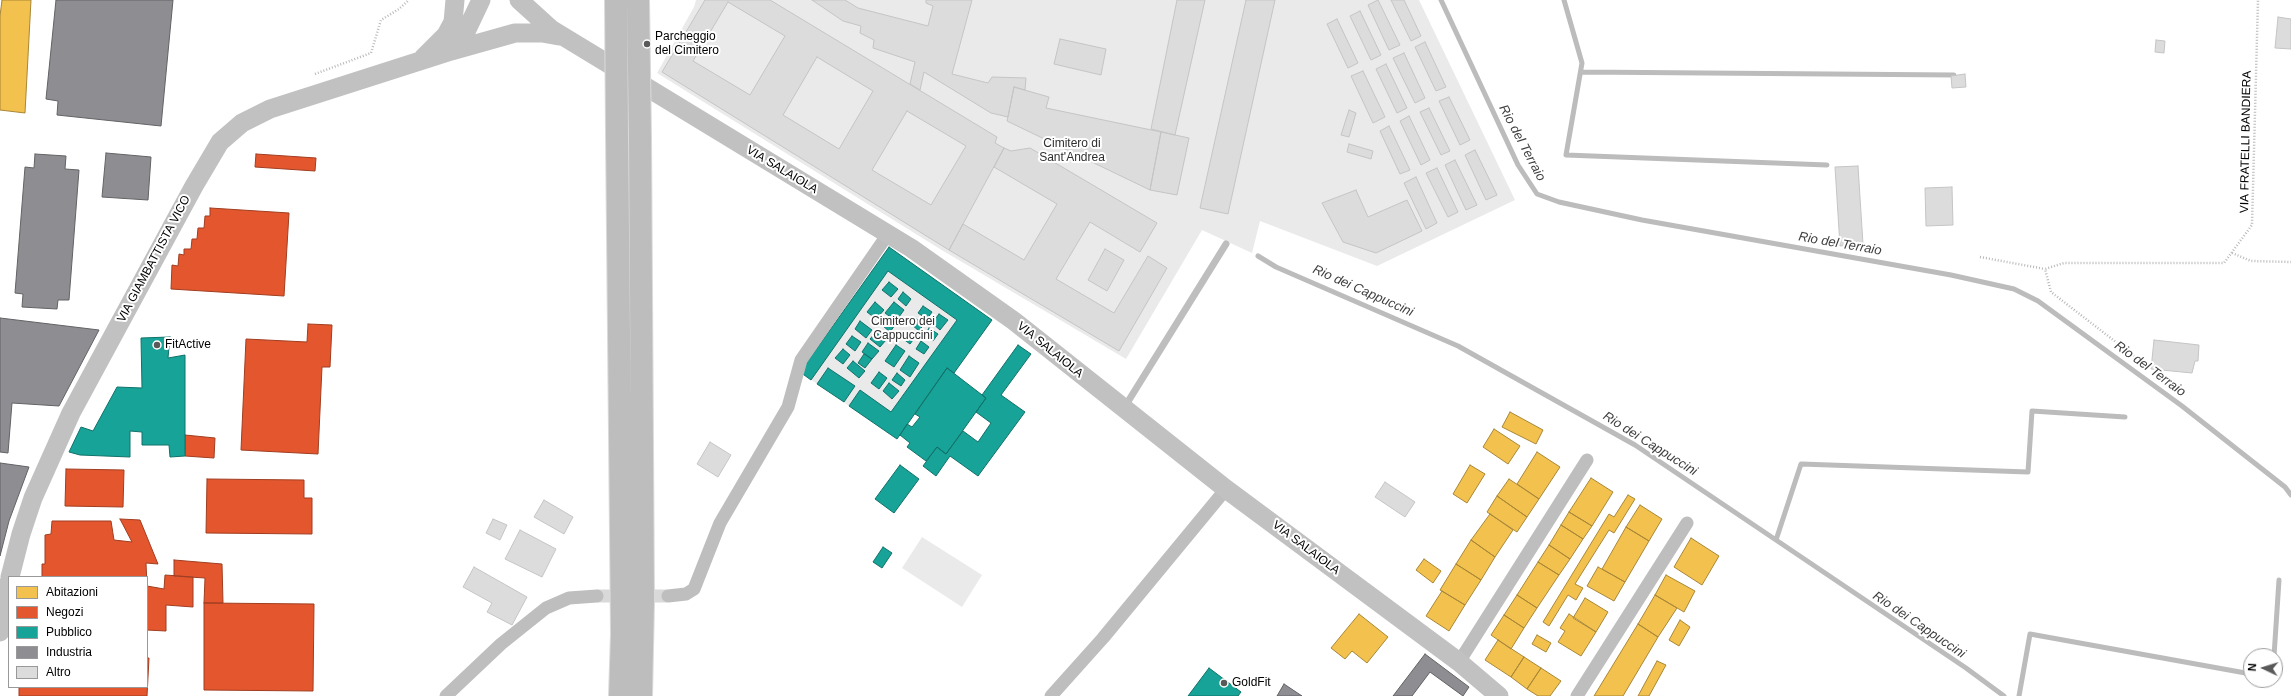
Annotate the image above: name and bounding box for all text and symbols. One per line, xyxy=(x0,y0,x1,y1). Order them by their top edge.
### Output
place label: Parcheggio del Cimitero xyxy=(655,30,719,58)
marker: Parcheggio del Cimitero xyxy=(642,39,652,49)
street label: VIA FRATELLI BANDIERA xyxy=(2238,71,2254,213)
water label: Rio del Terraio xyxy=(1495,102,1549,184)
park label: Cimitero di Sant'Andrea xyxy=(1039,137,1105,165)
street label: VIA SALAIOLA xyxy=(744,143,820,197)
street label: VIA GIAMBATTISTA VICO xyxy=(114,193,194,325)
water label: Rio del Terraio xyxy=(1797,229,1883,259)
water label: Rio dei Cappuccini xyxy=(1310,262,1416,320)
park label: Cimitero dei Cappuccini xyxy=(871,315,935,343)
street label: VIA SALAIOLA xyxy=(1014,319,1086,381)
place label: FitActive xyxy=(165,338,211,352)
water label: Rio del Terraio xyxy=(2111,338,2189,400)
marker: FitActive xyxy=(152,340,162,350)
water label: Rio dei Cappuccini xyxy=(1600,409,1700,479)
street label: VIA SALAIOLA xyxy=(1269,518,1343,578)
legend xyxy=(8,576,148,688)
text: Abitazioni xyxy=(46,585,98,599)
water label: Rio dei Cappuccini xyxy=(1870,588,1968,662)
text: Negozi xyxy=(46,605,83,619)
text: Pubblico xyxy=(46,625,92,639)
text: Industria xyxy=(46,645,92,659)
north arrow xyxy=(2243,648,2283,688)
text: N xyxy=(2246,663,2258,672)
text: Altro xyxy=(46,665,71,679)
place label: GoldFit xyxy=(1232,676,1271,690)
marker: GoldFit xyxy=(1219,678,1229,688)

